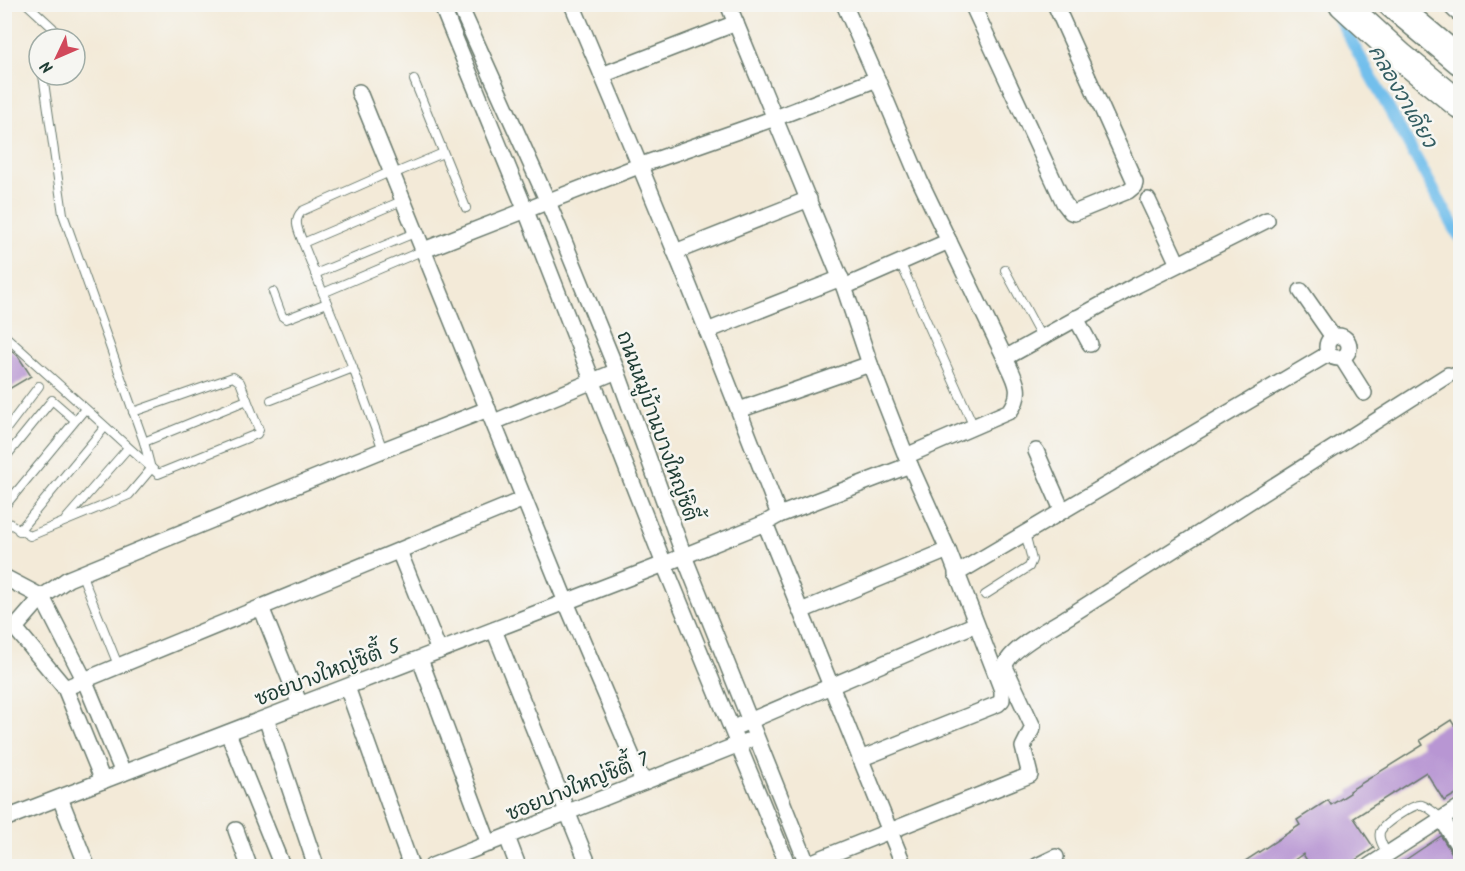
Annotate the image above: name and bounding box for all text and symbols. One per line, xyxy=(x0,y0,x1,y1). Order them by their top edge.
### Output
north arrow xyxy=(27,27,87,87)
water label: คลองวาเดียว xyxy=(1359,39,1446,156)
text: N xyxy=(35,54,60,79)
street label: ถนนหมู่บ้านบางใหญ่ซิตี้ xyxy=(607,325,711,529)
street label: ซอยบางใหญ่ซิตี้ 5 xyxy=(249,626,406,716)
street label: ซอยบางใหญ่ซิตี้ 7 xyxy=(500,740,655,831)

